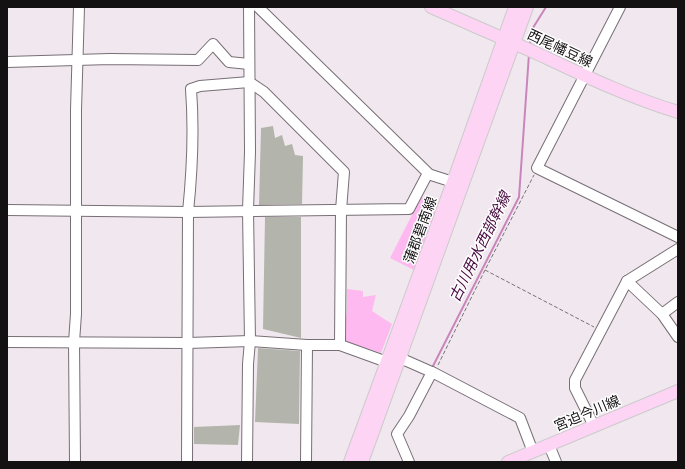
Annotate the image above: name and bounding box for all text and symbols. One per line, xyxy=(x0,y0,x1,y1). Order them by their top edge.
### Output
street label: 西尾幡豆線 xyxy=(525,25,596,70)
water label: 古川用水西部幹線 xyxy=(445,187,514,304)
street label: 蒲郡碧南線 xyxy=(400,194,439,266)
street label: 宮迫今川線 xyxy=(551,391,622,434)

